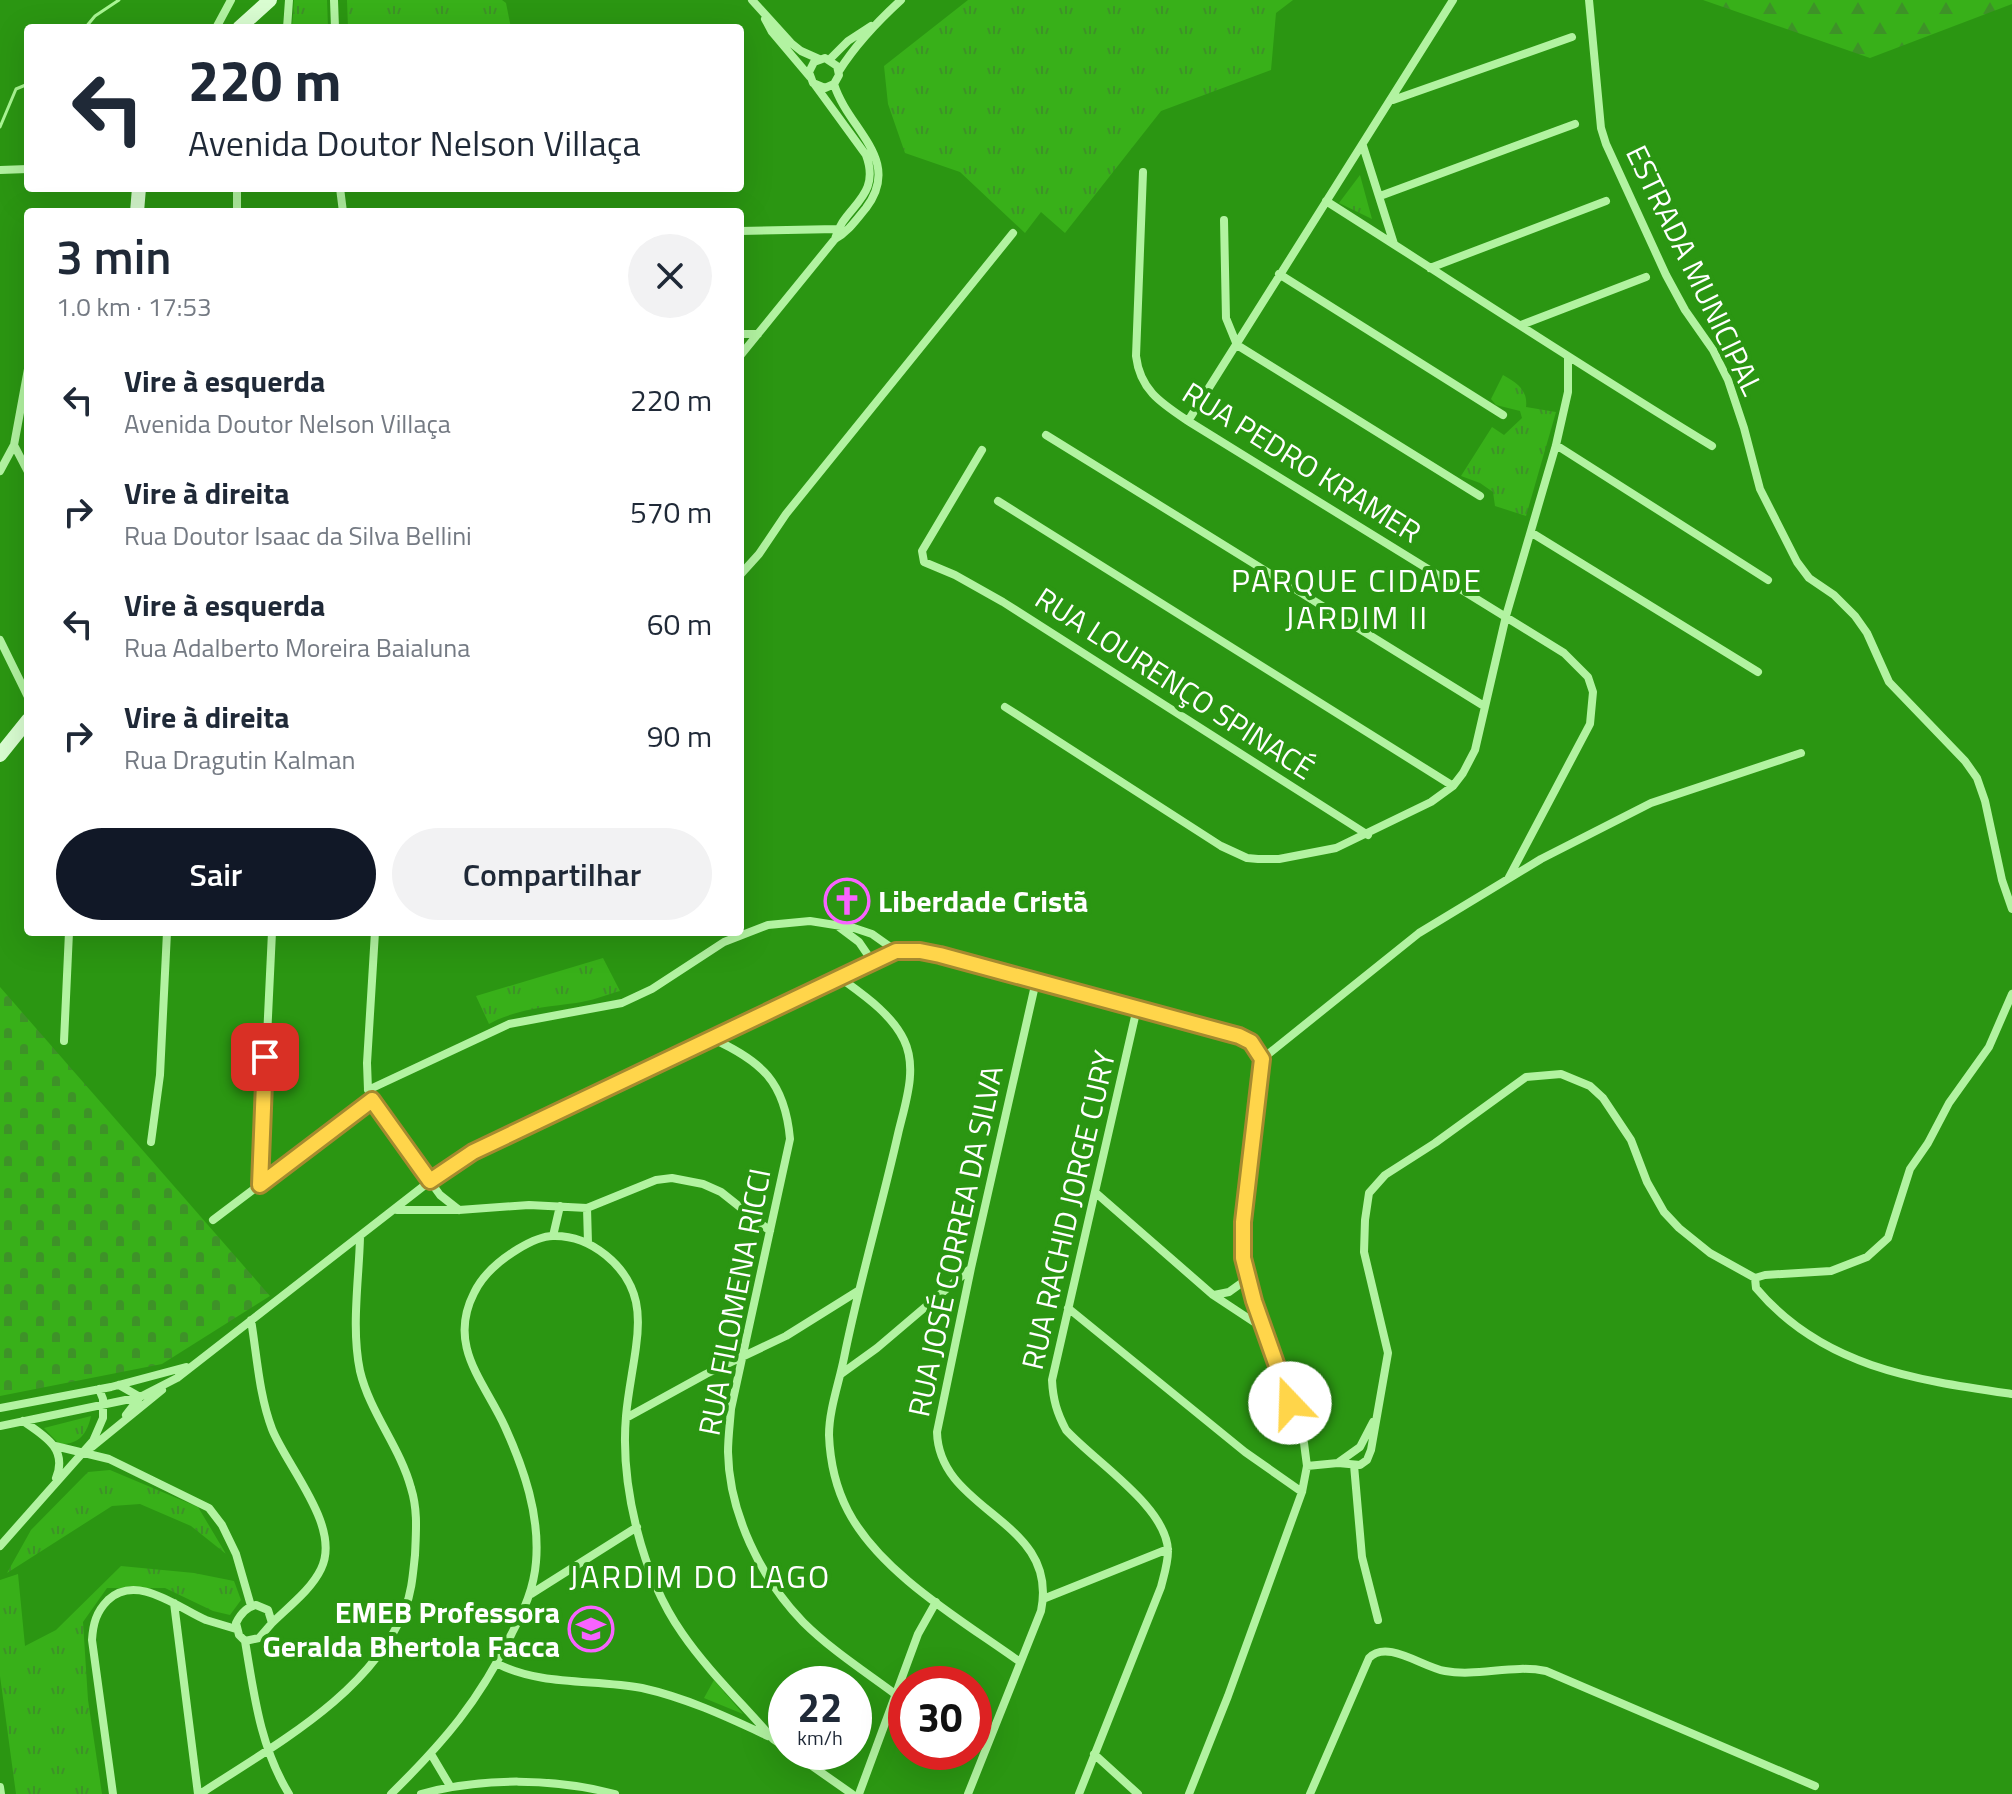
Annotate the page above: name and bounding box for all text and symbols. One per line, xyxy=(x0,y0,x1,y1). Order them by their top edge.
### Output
text: 220 m xyxy=(188,38,341,123)
icon: left xyxy=(56,56,160,160)
text: Avenida Doutor Nelson Villaça xyxy=(188,115,640,170)
street label: ESTRADA MUNICIPAL xyxy=(1614,137,1776,403)
text: 3 min xyxy=(56,220,171,293)
button: close xyxy=(628,234,712,318)
text: 1.0 km · 17:53 xyxy=(56,287,212,326)
text: Vire à esquerda xyxy=(124,358,325,404)
street label: RUA PEDRO KRAMER xyxy=(1174,370,1430,554)
text: 220 m xyxy=(630,377,712,423)
icon: left xyxy=(56,378,100,422)
text: Avenida Doutor Nelson Villaça xyxy=(124,404,451,443)
text: Vire à direita xyxy=(124,470,289,516)
text: 570 m xyxy=(630,489,712,535)
icon: right xyxy=(56,490,100,534)
text: Rua Doutor Isaac da Silva Bellini xyxy=(124,516,472,555)
district label: PARQUE CIDADE JARDIM II xyxy=(1231,556,1483,641)
street label: RUA LOURENÇO SPINACÉ xyxy=(1026,575,1324,791)
text: Vire à esquerda xyxy=(124,582,325,628)
text: 60 m xyxy=(647,601,712,647)
icon: left xyxy=(56,602,100,646)
text: Rua Adalberto Moreira Baialuna xyxy=(124,628,470,667)
text: Vire à direita xyxy=(124,694,289,740)
text: 90 m xyxy=(647,713,712,759)
icon: right xyxy=(56,714,100,758)
text: Rua Dragutin Kalman xyxy=(124,740,356,779)
button: Sair xyxy=(56,828,376,920)
button: Compartilhar xyxy=(392,828,712,920)
church icon: Liberdade Cristã xyxy=(823,877,871,925)
place label: Liberdade Cristã xyxy=(878,878,1088,924)
pin xyxy=(231,1023,299,1091)
icon: arrive xyxy=(243,1035,287,1079)
street label: RUA RACHID JORGE CURY xyxy=(1009,1046,1127,1374)
street label: RUA JOSÉ CORREA DA SILVA xyxy=(895,1061,1015,1421)
street label: RUA FILOMENA RICCI xyxy=(686,1165,782,1439)
position arrow xyxy=(1248,1361,1332,1445)
district label: JARDIM DO LAGO xyxy=(569,1552,831,1600)
place label: EMEB Professora Geralda Bhertola Facca xyxy=(262,1589,560,1669)
school or university icon: EMEB Professora Geralda Bhertola Facca xyxy=(567,1605,615,1653)
speed limit sign: 30 xyxy=(888,1666,992,1770)
text: 22 xyxy=(798,1677,842,1738)
text: km/h xyxy=(797,1722,843,1753)

